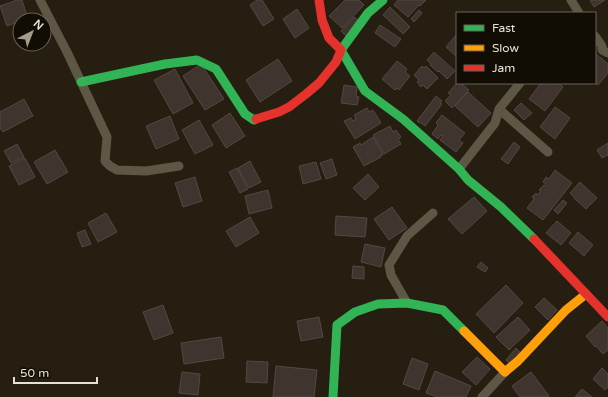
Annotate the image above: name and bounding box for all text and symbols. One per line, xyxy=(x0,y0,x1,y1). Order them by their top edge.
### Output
north arrow xyxy=(12,12,52,52)
legend xyxy=(456,12,596,84)
text: N xyxy=(31,17,46,33)
text: Fast xyxy=(492,21,516,35)
text: Slow xyxy=(492,41,519,55)
text: Jam xyxy=(492,61,515,75)
scale bar xyxy=(14,359,97,385)
text: 50 m xyxy=(20,366,49,380)

